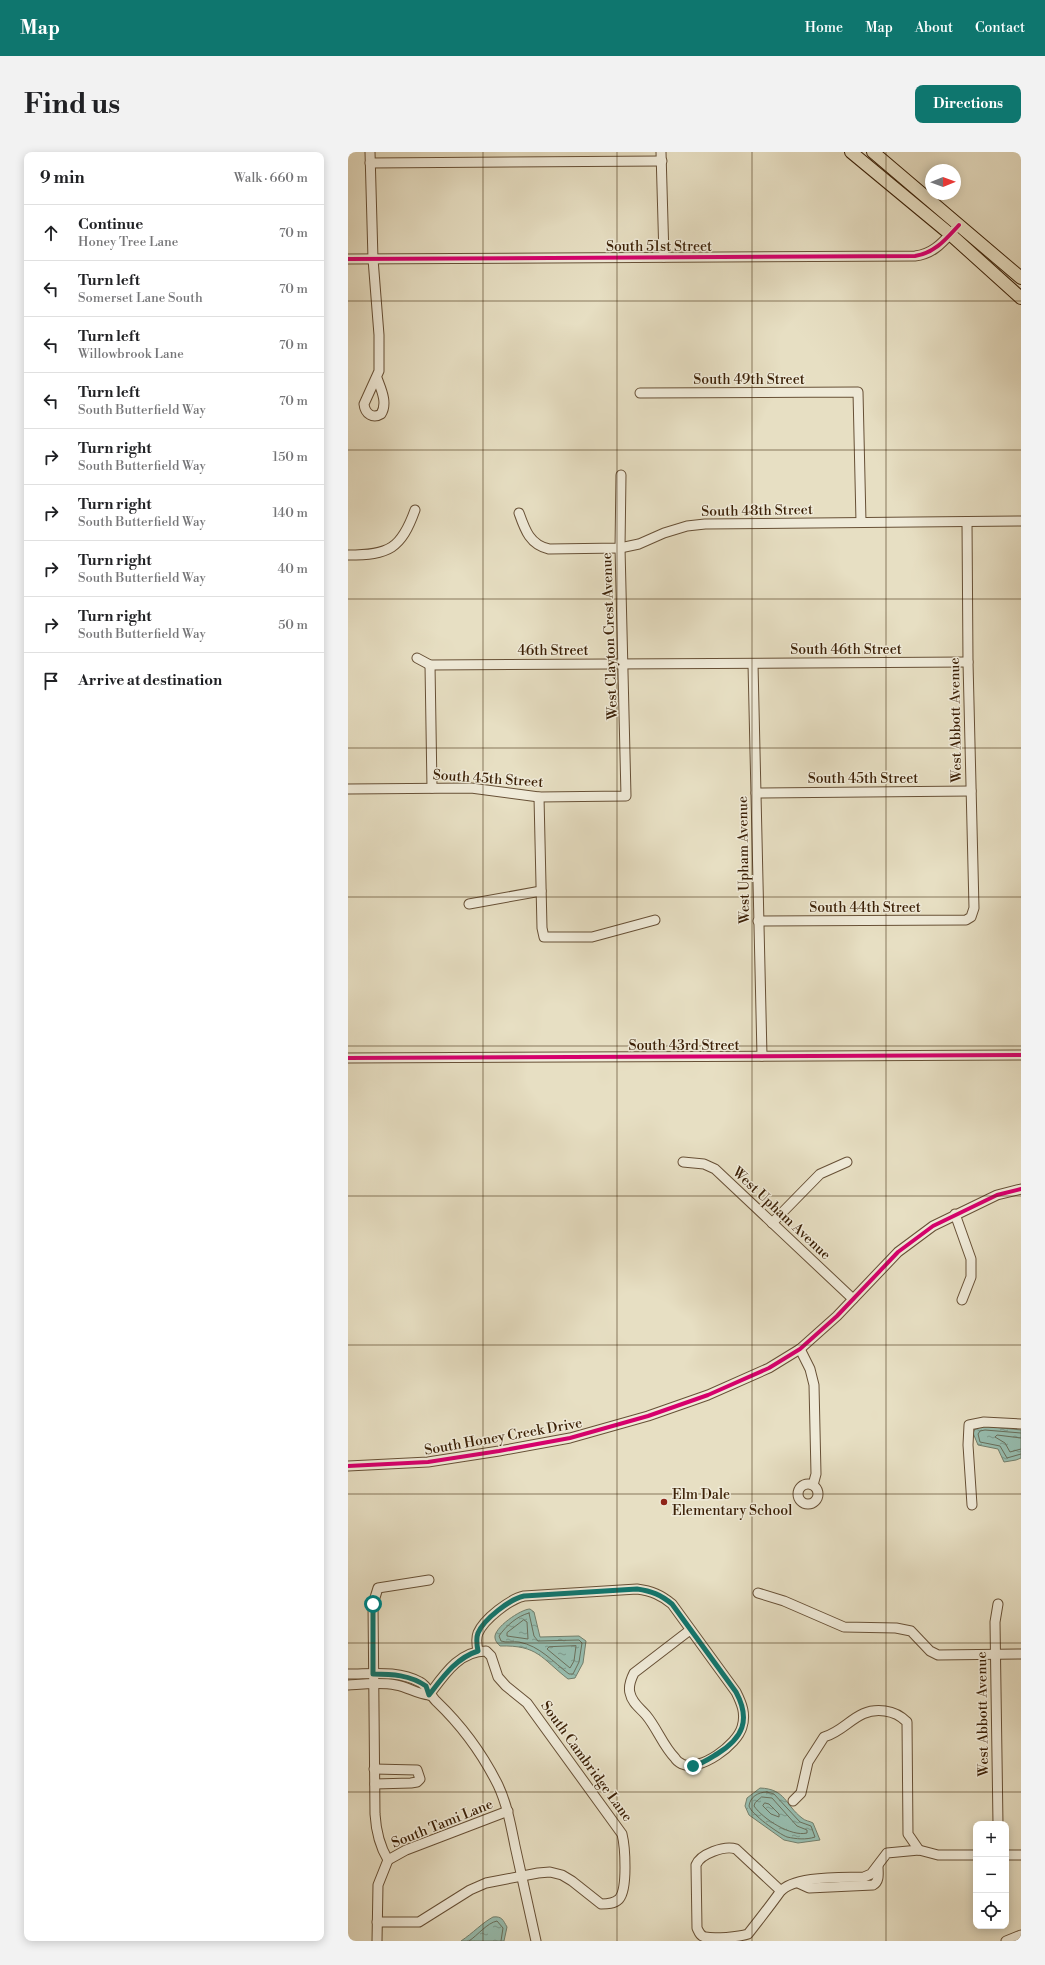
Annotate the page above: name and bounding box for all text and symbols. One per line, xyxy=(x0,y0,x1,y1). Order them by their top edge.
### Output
text: Map xyxy=(20,16,60,40)
text: Home xyxy=(805,19,843,37)
text: Map xyxy=(865,19,893,37)
text: About xyxy=(915,19,953,37)
text: Contact xyxy=(975,19,1025,37)
button: Directions xyxy=(915,85,1021,123)
text: Find us xyxy=(24,87,120,122)
north arrow xyxy=(925,164,961,200)
text: 9 min xyxy=(40,167,85,189)
text: Walk · 660 m xyxy=(234,170,308,186)
text: Continue xyxy=(78,215,143,234)
icon: ahead xyxy=(40,222,62,244)
text: 70 m xyxy=(279,225,308,241)
text: Honey Tree Lane xyxy=(78,234,178,250)
street label: South 51st Street xyxy=(606,238,712,256)
text: Turn left xyxy=(78,271,140,290)
icon: left xyxy=(40,278,62,300)
text: 70 m xyxy=(279,281,308,297)
text: Somerset Lane South xyxy=(78,290,203,306)
text: Turn left xyxy=(78,327,140,346)
icon: left xyxy=(40,334,62,356)
text: 70 m xyxy=(279,337,308,353)
text: Willowbrook Lane xyxy=(78,346,184,362)
street label: South 49th Street xyxy=(693,371,805,389)
text: Turn left xyxy=(78,383,140,402)
icon: left xyxy=(40,390,62,412)
text: 70 m xyxy=(279,393,308,409)
text: South Butterfield Way xyxy=(78,402,206,418)
text: Turn right xyxy=(78,439,152,458)
icon: right xyxy=(40,446,62,468)
text: 150 m xyxy=(273,449,308,465)
text: South Butterfield Way xyxy=(78,458,206,474)
text: Turn right xyxy=(78,495,152,514)
street label: South 48th Street xyxy=(701,501,813,521)
icon: right xyxy=(40,502,62,524)
text: 140 m xyxy=(272,505,308,521)
text: South Butterfield Way xyxy=(78,514,206,530)
text: Turn right xyxy=(78,551,152,570)
street label: West Clayton Crest Avenue xyxy=(598,552,622,721)
icon: right xyxy=(40,558,62,580)
text: 40 m xyxy=(278,561,308,577)
text: South Butterfield Way xyxy=(78,570,206,586)
text: Turn right xyxy=(78,607,152,626)
icon: right xyxy=(40,614,62,636)
text: 50 m xyxy=(278,617,308,633)
text: South Butterfield Way xyxy=(78,626,206,642)
street label: South 46th Street xyxy=(790,641,902,659)
street label: 46th Street xyxy=(517,642,589,660)
street label: West Abbott Avenue xyxy=(946,657,966,784)
icon: arrive xyxy=(40,670,62,692)
text: Arrive at destination xyxy=(78,671,222,690)
street label: South 45th Street xyxy=(432,766,544,792)
street label: South 45th Street xyxy=(808,770,918,788)
street label: West Upham Avenue xyxy=(734,796,754,925)
street label: South 44th Street xyxy=(809,899,921,917)
street label: South 43rd Street xyxy=(628,1037,740,1055)
street label: West Upham Avenue xyxy=(728,1163,834,1264)
street label: South Honey Creek Drive xyxy=(423,1414,583,1460)
place label: Elm Dale Elementary School xyxy=(672,1486,792,1520)
marker: Elm Dale Elementary School xyxy=(659,1497,669,1507)
route start xyxy=(364,1595,382,1613)
street label: West Abbott Avenue xyxy=(973,1651,993,1778)
street label: South Cambridge Lane xyxy=(536,1698,636,1825)
route end xyxy=(684,1757,702,1775)
street label: South Tami Lane xyxy=(389,1795,496,1852)
map controls xyxy=(973,1821,1009,1929)
button: + xyxy=(973,1821,1009,1857)
button: − xyxy=(973,1857,1009,1893)
button: locate xyxy=(973,1893,1009,1929)

